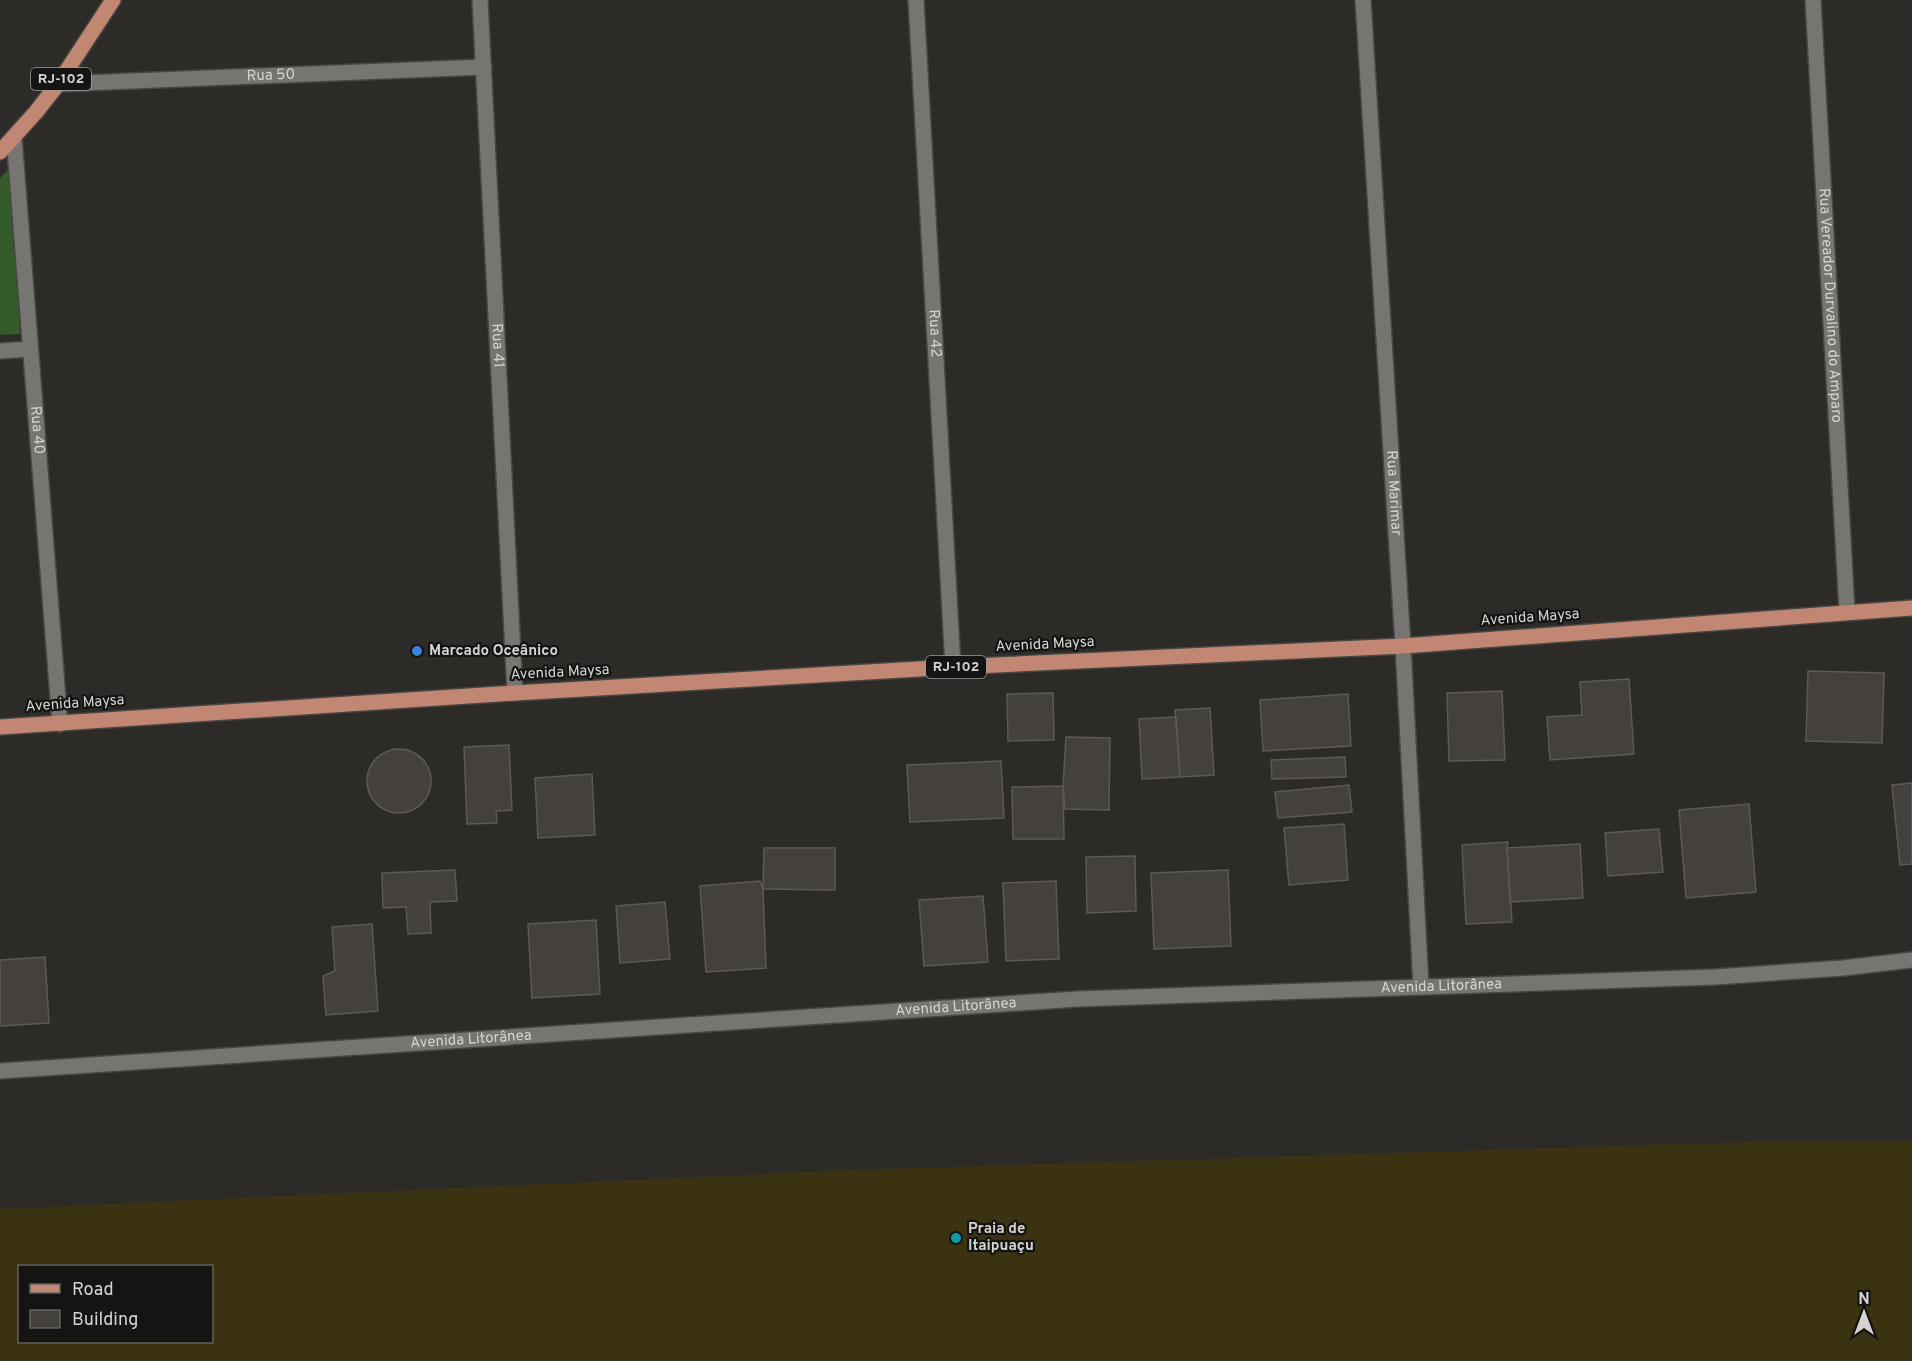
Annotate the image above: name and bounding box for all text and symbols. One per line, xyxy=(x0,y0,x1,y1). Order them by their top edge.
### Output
street label: Rua 50 xyxy=(246,65,296,86)
road number: RJ-102 xyxy=(31,68,91,90)
street label: Rua Vereador Durvalino do Amparo xyxy=(1814,188,1846,424)
street label: Rua 42 xyxy=(924,309,945,358)
street label: Rua 41 xyxy=(487,323,508,368)
street label: Rua 40 xyxy=(26,405,48,455)
street label: Rua Marimar xyxy=(1381,450,1406,537)
street label: Avenida Maysa xyxy=(1480,605,1580,631)
street label: Avenida Maysa xyxy=(995,633,1095,657)
place label: Marcado Oceânico xyxy=(429,642,558,661)
marker: Marcado Oceânico xyxy=(410,644,424,658)
road number: RJ-102 xyxy=(926,656,986,678)
street label: Avenida Maysa xyxy=(510,661,610,685)
street label: Avenida Maysa xyxy=(25,691,125,717)
street label: Avenida Litorânea xyxy=(1380,975,1502,998)
street label: Avenida Litorânea xyxy=(895,994,1017,1021)
street label: Avenida Litorânea xyxy=(410,1026,532,1053)
place label: Praia de Itaipuaçu xyxy=(968,1220,1034,1256)
marker: Praia de Itaipuaçu xyxy=(949,1231,963,1245)
legend xyxy=(18,1265,213,1343)
text: Road xyxy=(72,1279,114,1302)
north arrow xyxy=(1834,1283,1894,1343)
text: N xyxy=(1858,1290,1870,1310)
text: Building xyxy=(72,1309,138,1332)

